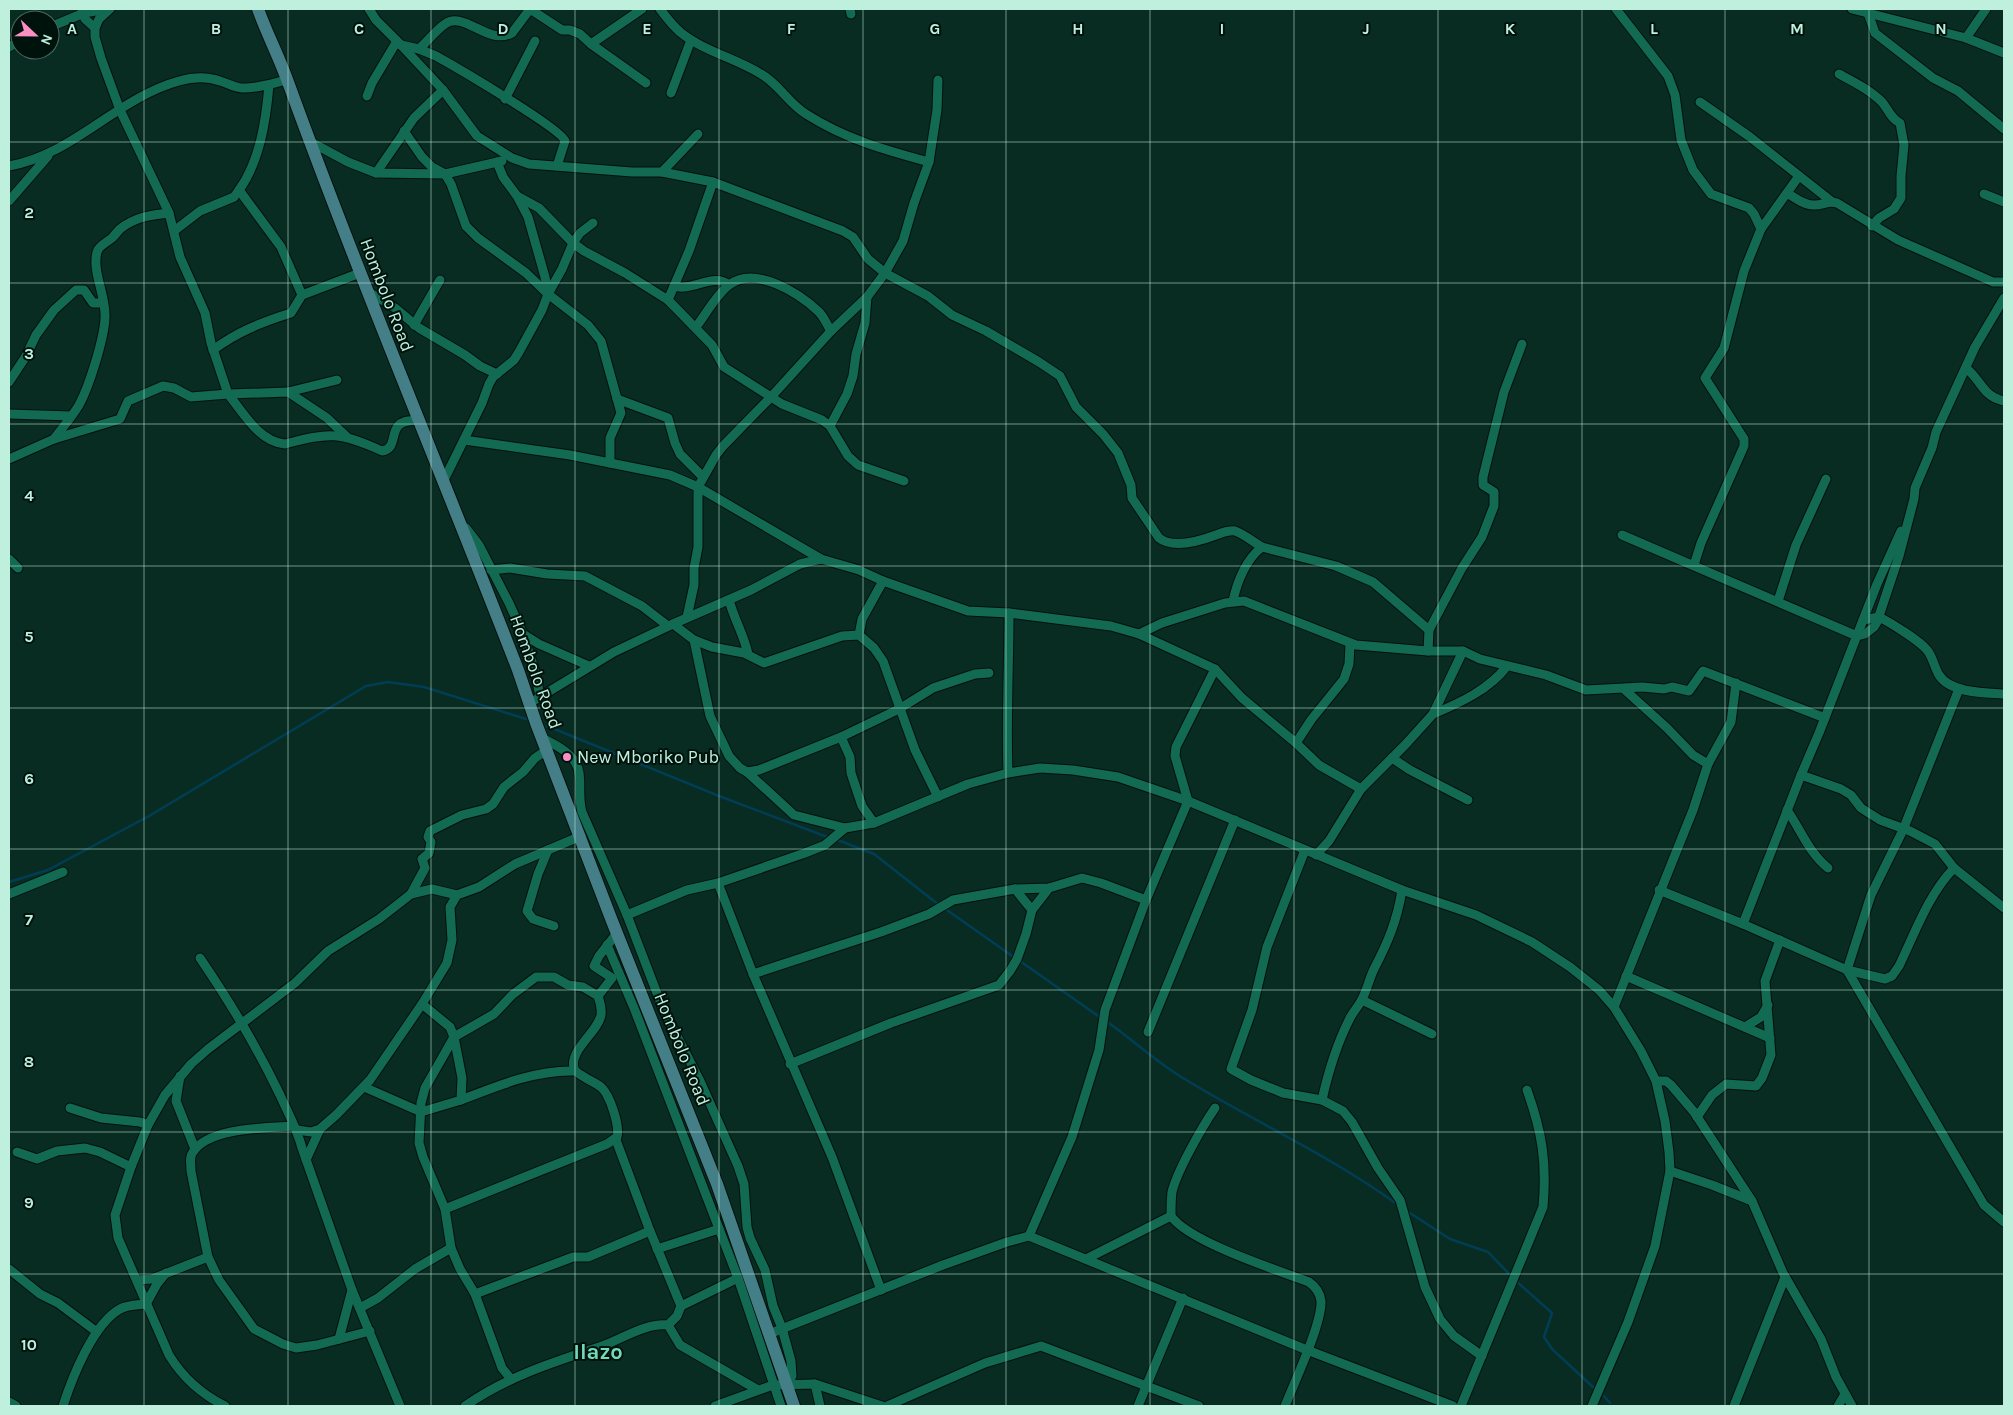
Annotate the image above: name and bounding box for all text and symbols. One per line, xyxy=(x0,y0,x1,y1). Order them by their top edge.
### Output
north arrow xyxy=(10,10,60,60)
text: A xyxy=(67,19,77,38)
text: B xyxy=(211,19,221,38)
text: C xyxy=(354,19,364,38)
text: D xyxy=(498,19,509,38)
text: E xyxy=(642,19,652,38)
text: F xyxy=(787,19,796,38)
text: G xyxy=(930,19,940,38)
text: H xyxy=(1072,19,1084,38)
text: I xyxy=(1220,19,1224,38)
text: J xyxy=(1362,19,1370,38)
text: K xyxy=(1505,19,1516,38)
text: L xyxy=(1650,19,1658,38)
text: M xyxy=(1790,19,1804,38)
text: N xyxy=(1935,19,1947,38)
text: N xyxy=(37,32,56,48)
text: 2 xyxy=(24,203,34,222)
street label: Hombolo Road xyxy=(355,235,419,355)
text: 3 xyxy=(24,344,34,363)
text: 4 xyxy=(24,486,34,505)
street label: Hombolo Road xyxy=(505,612,567,732)
text: 5 xyxy=(24,627,34,646)
place label: New Mboriko Pub xyxy=(577,746,719,768)
marker: New Mboriko Pub xyxy=(561,751,573,763)
text: 6 xyxy=(24,769,34,788)
text: 7 xyxy=(25,910,33,929)
street label: Hombolo Road xyxy=(649,989,715,1109)
text: 8 xyxy=(24,1052,34,1071)
text: 9 xyxy=(24,1193,34,1212)
text: 10 xyxy=(21,1335,37,1354)
district label: Ilazo xyxy=(573,1339,623,1365)

